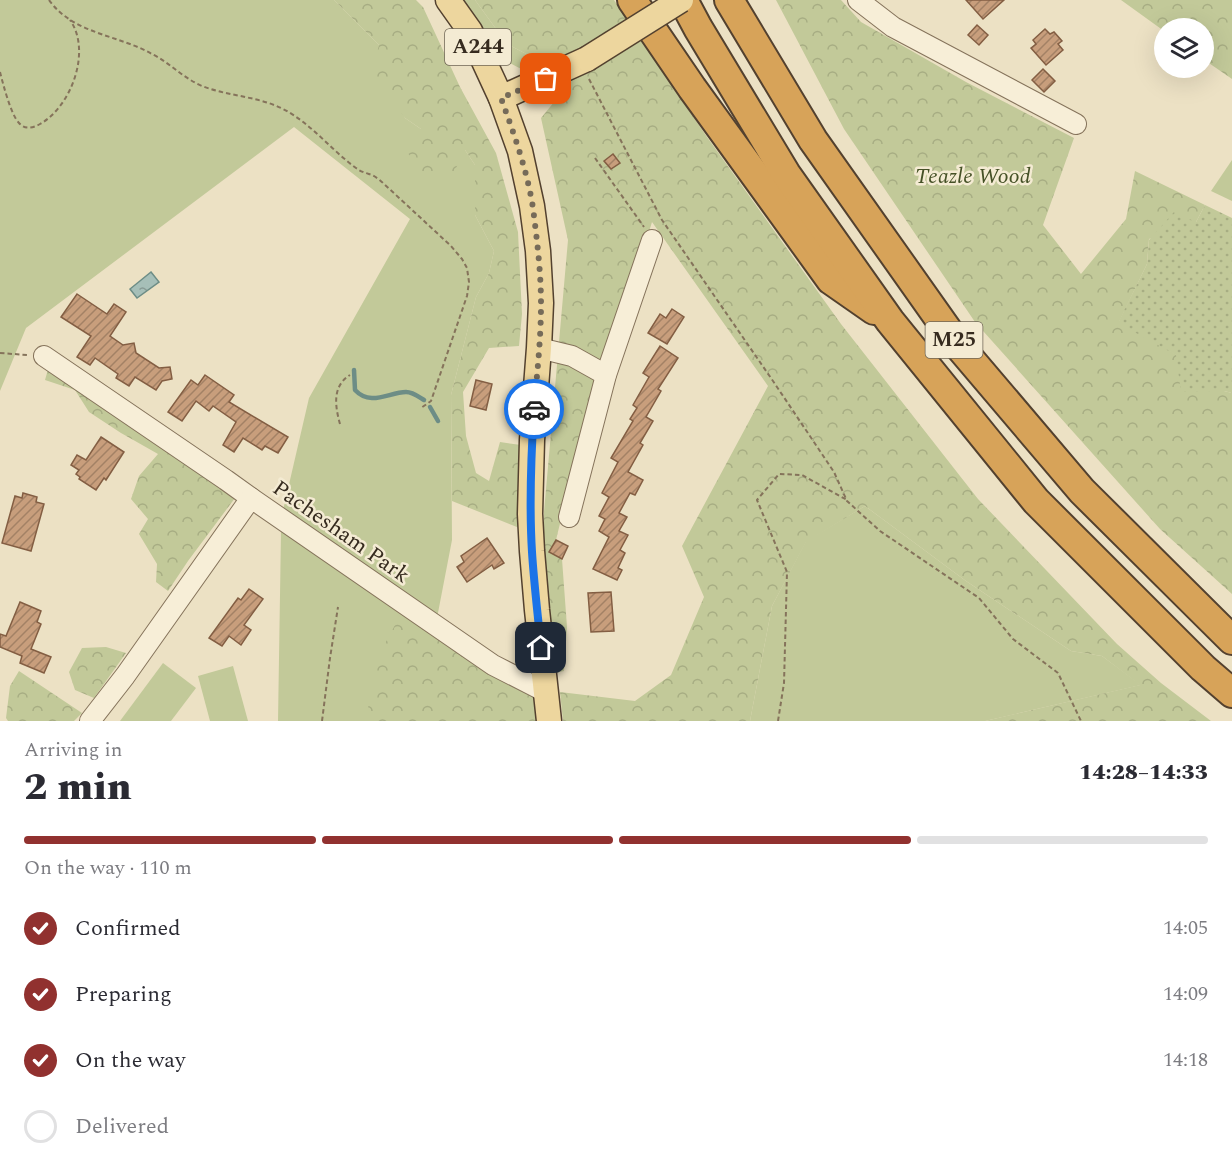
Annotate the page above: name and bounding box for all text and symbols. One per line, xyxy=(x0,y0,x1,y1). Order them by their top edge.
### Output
map controls xyxy=(1154,18,1214,78)
button: layers xyxy=(1154,18,1214,78)
road number: A244 xyxy=(445,29,511,65)
pin xyxy=(520,53,571,104)
icon: bag xyxy=(529,62,562,95)
park label: Teazle Wood xyxy=(915,160,1031,193)
road number: M25 xyxy=(926,322,982,358)
courier xyxy=(504,379,564,439)
icon: car xyxy=(518,393,551,426)
street label: Pachesham Park xyxy=(266,472,416,592)
pin xyxy=(515,622,566,673)
icon: home xyxy=(524,631,557,664)
text: Arriving in xyxy=(24,735,122,765)
text: 14:28–14:33 xyxy=(1079,756,1208,789)
text: 2 min xyxy=(24,758,132,817)
text: On the way · 110 m xyxy=(24,853,192,883)
icon: check xyxy=(24,912,57,945)
text: Confirmed xyxy=(75,912,181,945)
text: 14:05 xyxy=(1163,913,1208,943)
icon: check xyxy=(24,978,57,1011)
text: Preparing xyxy=(75,978,172,1011)
text: 14:09 xyxy=(1163,979,1208,1009)
icon: check xyxy=(24,1044,57,1077)
text: On the way xyxy=(75,1044,186,1077)
text: 14:18 xyxy=(1163,1045,1208,1075)
text: Delivered xyxy=(75,1110,169,1143)

